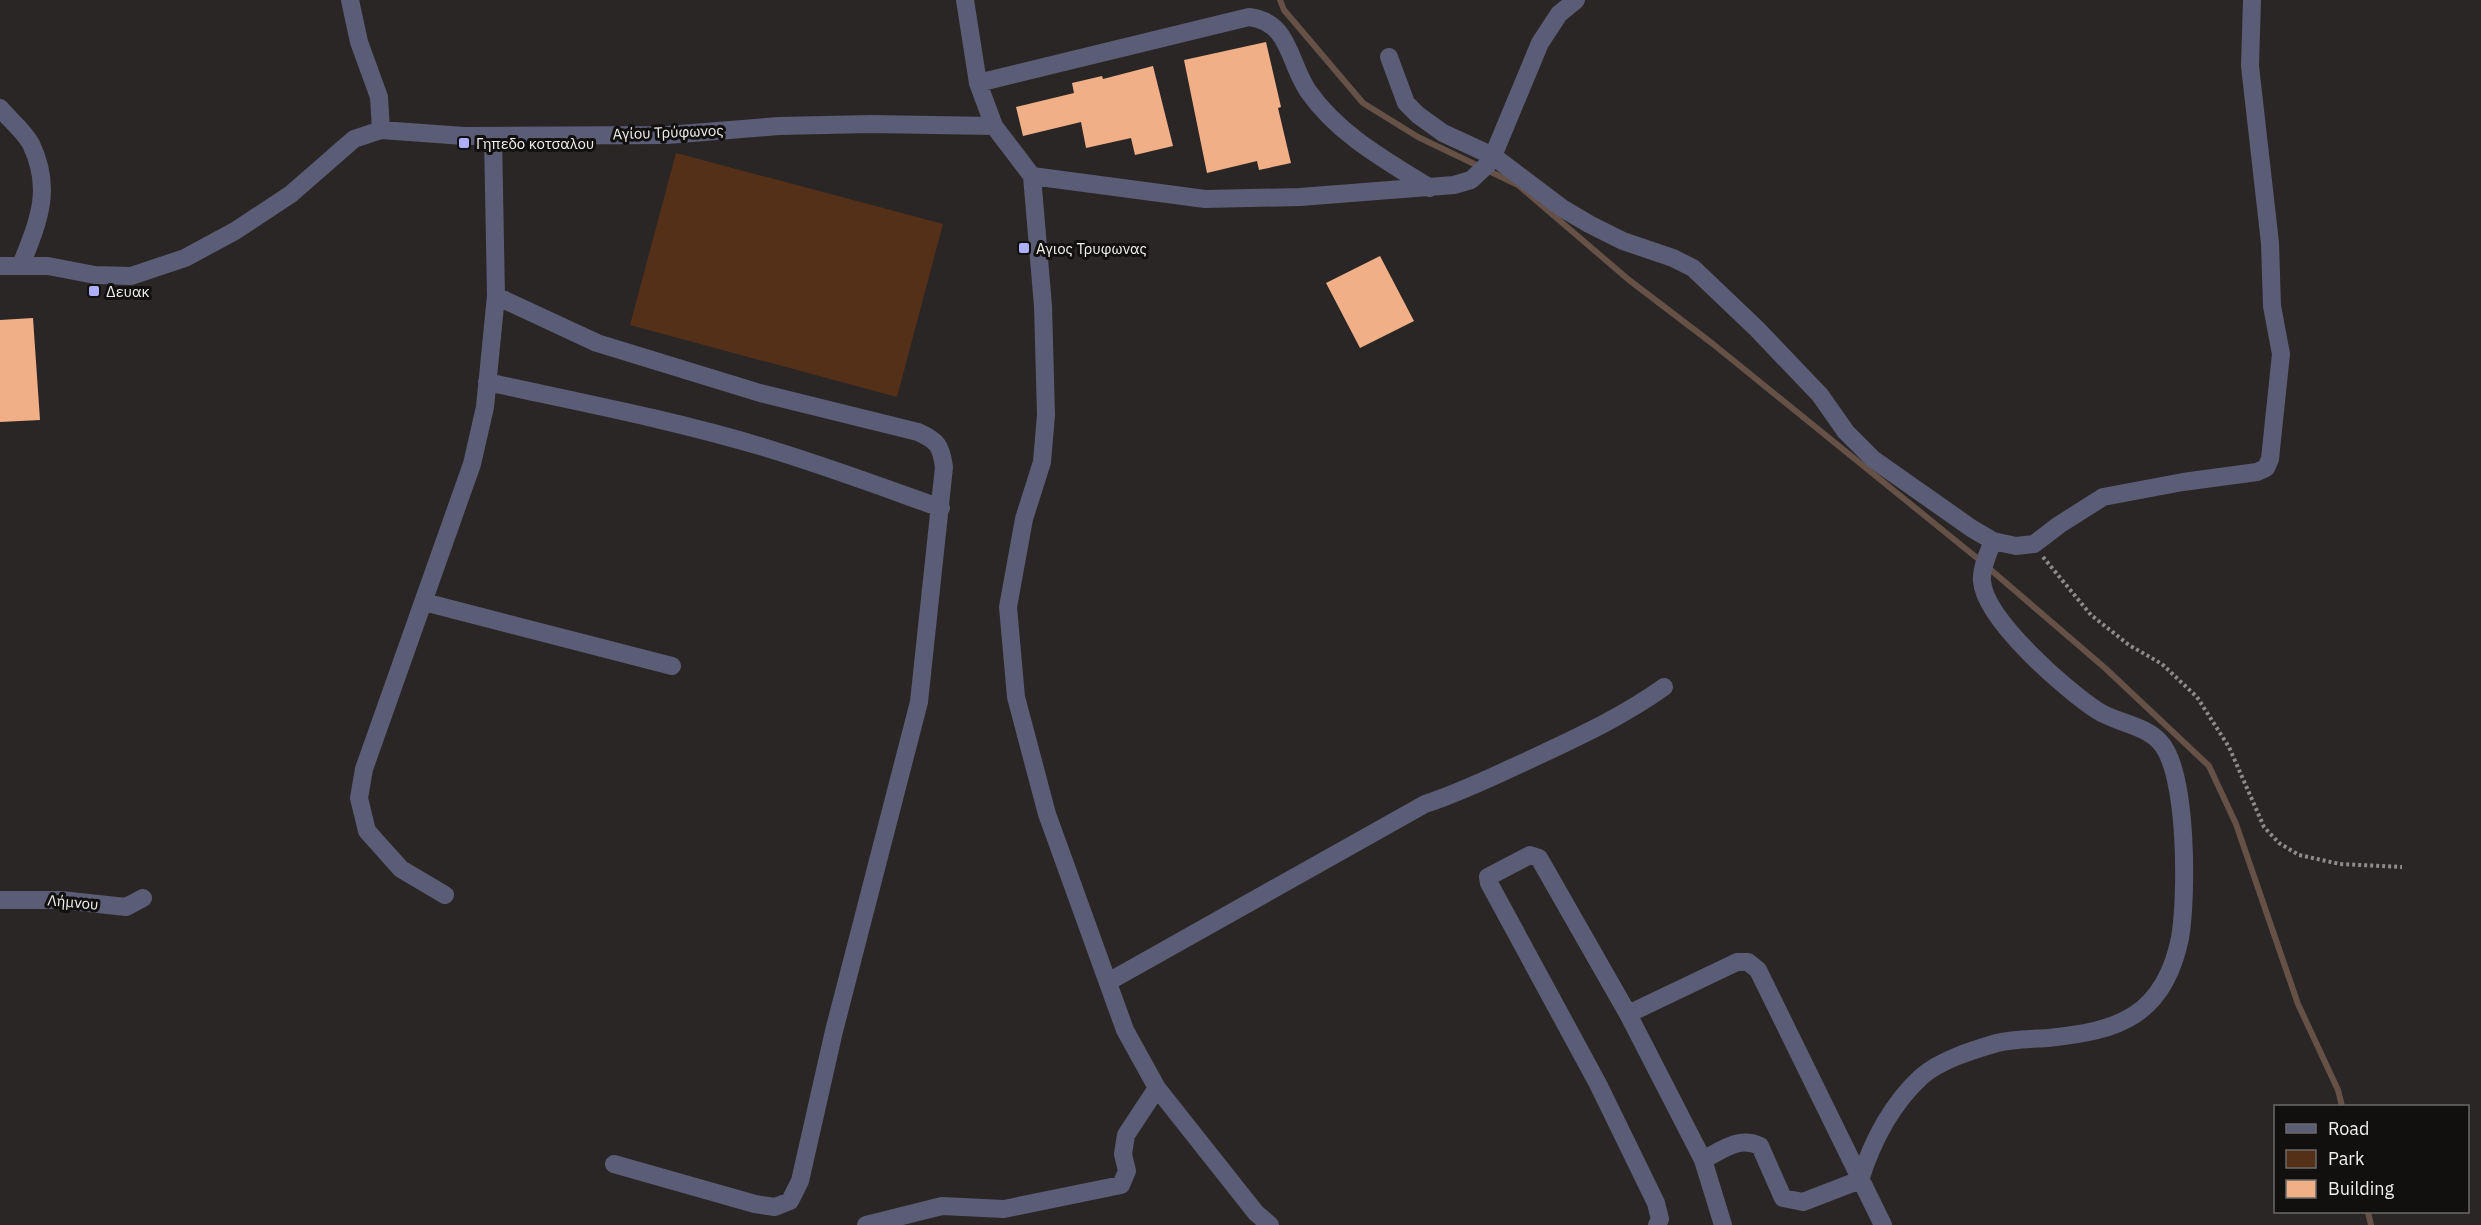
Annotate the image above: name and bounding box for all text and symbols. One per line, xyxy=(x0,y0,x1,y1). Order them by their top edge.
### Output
street label: Αγίου Τρύφωνος xyxy=(612,121,724,143)
place label: Γηπεδο κοτσαλου xyxy=(476,134,594,153)
marker: Γηπεδο κοτσαλου xyxy=(457,136,471,150)
place label: Αγιος Τρυφωνας xyxy=(1036,239,1147,258)
marker: Αγιος Τρυφωνας xyxy=(1017,241,1031,255)
place label: Δευακ xyxy=(106,282,150,301)
marker: Δευακ xyxy=(87,284,101,298)
street label: Λήμνου xyxy=(47,890,99,914)
legend xyxy=(2274,1105,2469,1213)
text: Road xyxy=(2328,1117,2369,1140)
text: Park xyxy=(2328,1147,2365,1170)
text: Building xyxy=(2328,1177,2395,1200)

